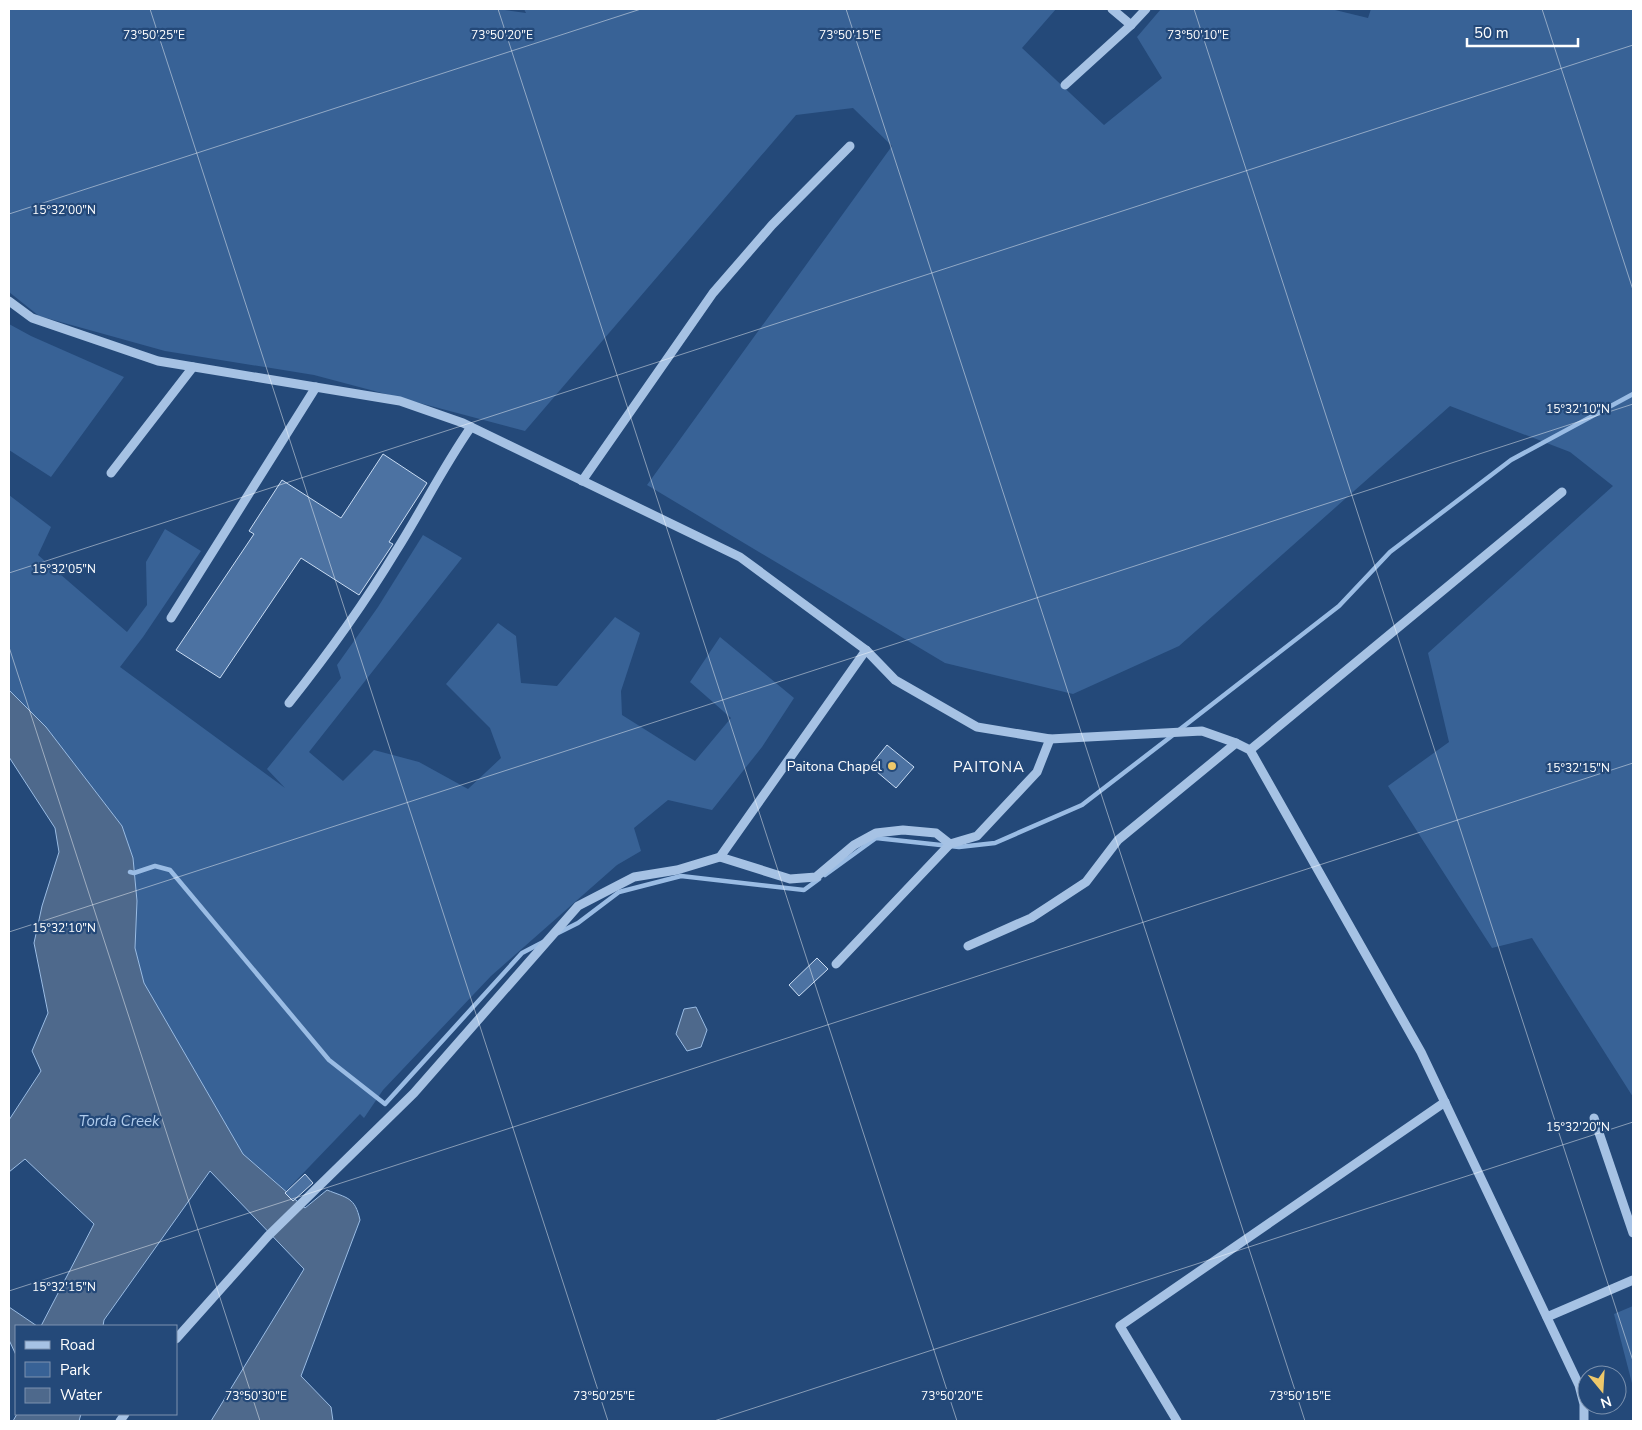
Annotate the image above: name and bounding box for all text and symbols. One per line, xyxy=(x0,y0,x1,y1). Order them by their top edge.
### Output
scale bar xyxy=(1467,15,1578,47)
text: 50 m xyxy=(1474,23,1509,43)
text: 73°50'25"E xyxy=(123,27,185,43)
text: 73°50'20"E xyxy=(471,27,533,43)
text: 73°50'15"E xyxy=(819,27,881,43)
text: 73°50'10"E xyxy=(1167,27,1229,43)
text: 15°32'00"N xyxy=(32,202,96,218)
text: 15°32'10"N xyxy=(1546,401,1610,417)
text: 15°32'05"N xyxy=(32,561,96,577)
place label: Paitona Chapel xyxy=(787,757,883,776)
district label: PAITONA xyxy=(953,757,1025,777)
marker: Paitona Chapel xyxy=(886,760,898,772)
text: 15°32'15"N xyxy=(1546,760,1610,776)
text: 15°32'10"N xyxy=(32,920,96,936)
water label: Torda Creek xyxy=(79,1111,160,1131)
text: 15°32'20"N xyxy=(1546,1119,1610,1135)
text: 15°32'15"N xyxy=(32,1279,96,1295)
legend xyxy=(15,1325,178,1415)
text: Road xyxy=(60,1335,95,1355)
text: Park xyxy=(60,1360,90,1380)
north arrow xyxy=(1577,1365,1627,1415)
text: Water xyxy=(60,1385,103,1405)
text: 73°50'30"E xyxy=(225,1388,287,1404)
text: 73°50'25"E xyxy=(573,1388,635,1404)
text: 73°50'20"E xyxy=(921,1388,983,1404)
text: 73°50'15"E xyxy=(1269,1388,1331,1404)
text: N xyxy=(1598,1391,1614,1413)

